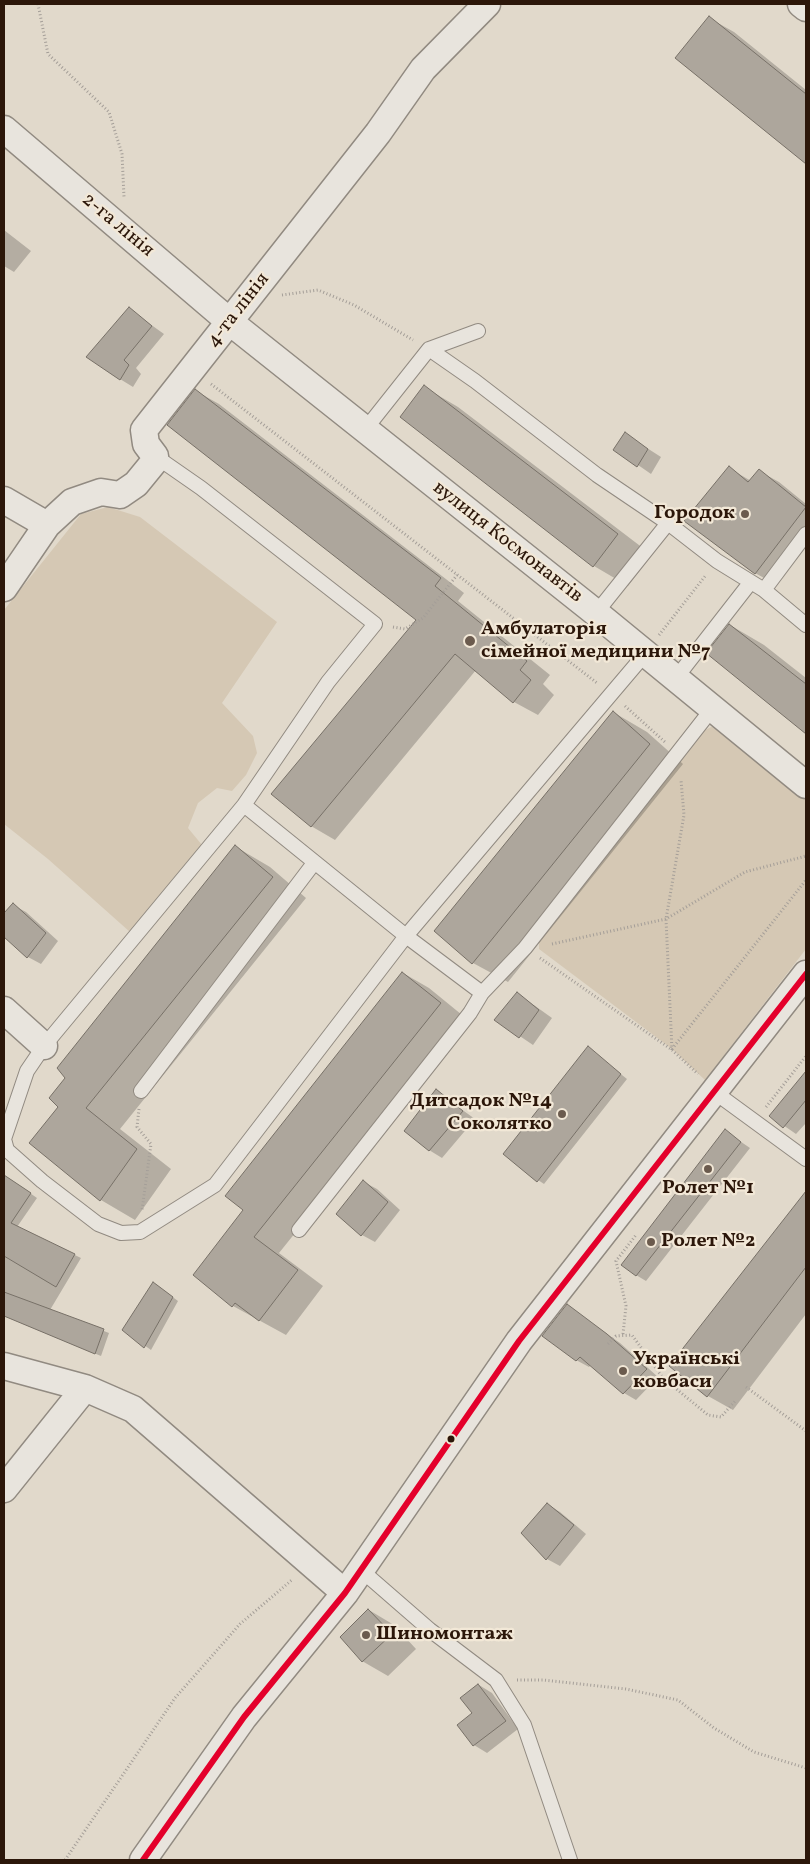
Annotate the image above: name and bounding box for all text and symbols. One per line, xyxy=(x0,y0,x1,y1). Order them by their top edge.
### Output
street label: 2-га лінія xyxy=(76,189,158,263)
street label: 4-та лінія xyxy=(202,269,276,353)
street label: вулиця Космонавтів xyxy=(427,477,587,609)
place label: Городок xyxy=(654,502,735,526)
marker: Городок xyxy=(739,508,751,520)
place label: Амбулаторія сімейної медицини №7 xyxy=(481,618,711,665)
marker: Амбулаторія сімейної медицини №7 xyxy=(463,634,477,648)
place label: Дитсадок №14 Соколятко xyxy=(410,1090,552,1137)
marker: Дитсадок №14 Соколятко xyxy=(556,1108,568,1120)
marker: Ролет №1 xyxy=(702,1163,714,1175)
place label: Ролет №1 xyxy=(662,1177,754,1201)
place label: Ролет №2 xyxy=(661,1230,755,1254)
marker: Ролет №2 xyxy=(645,1236,657,1248)
place label: Українські ковбаси xyxy=(633,1348,740,1395)
marker: Українські ковбаси xyxy=(617,1365,629,1377)
unlabelled marker xyxy=(446,1434,456,1444)
place label: Шиномонтаж xyxy=(376,1623,513,1647)
marker: Шиномонтаж xyxy=(360,1629,372,1641)

